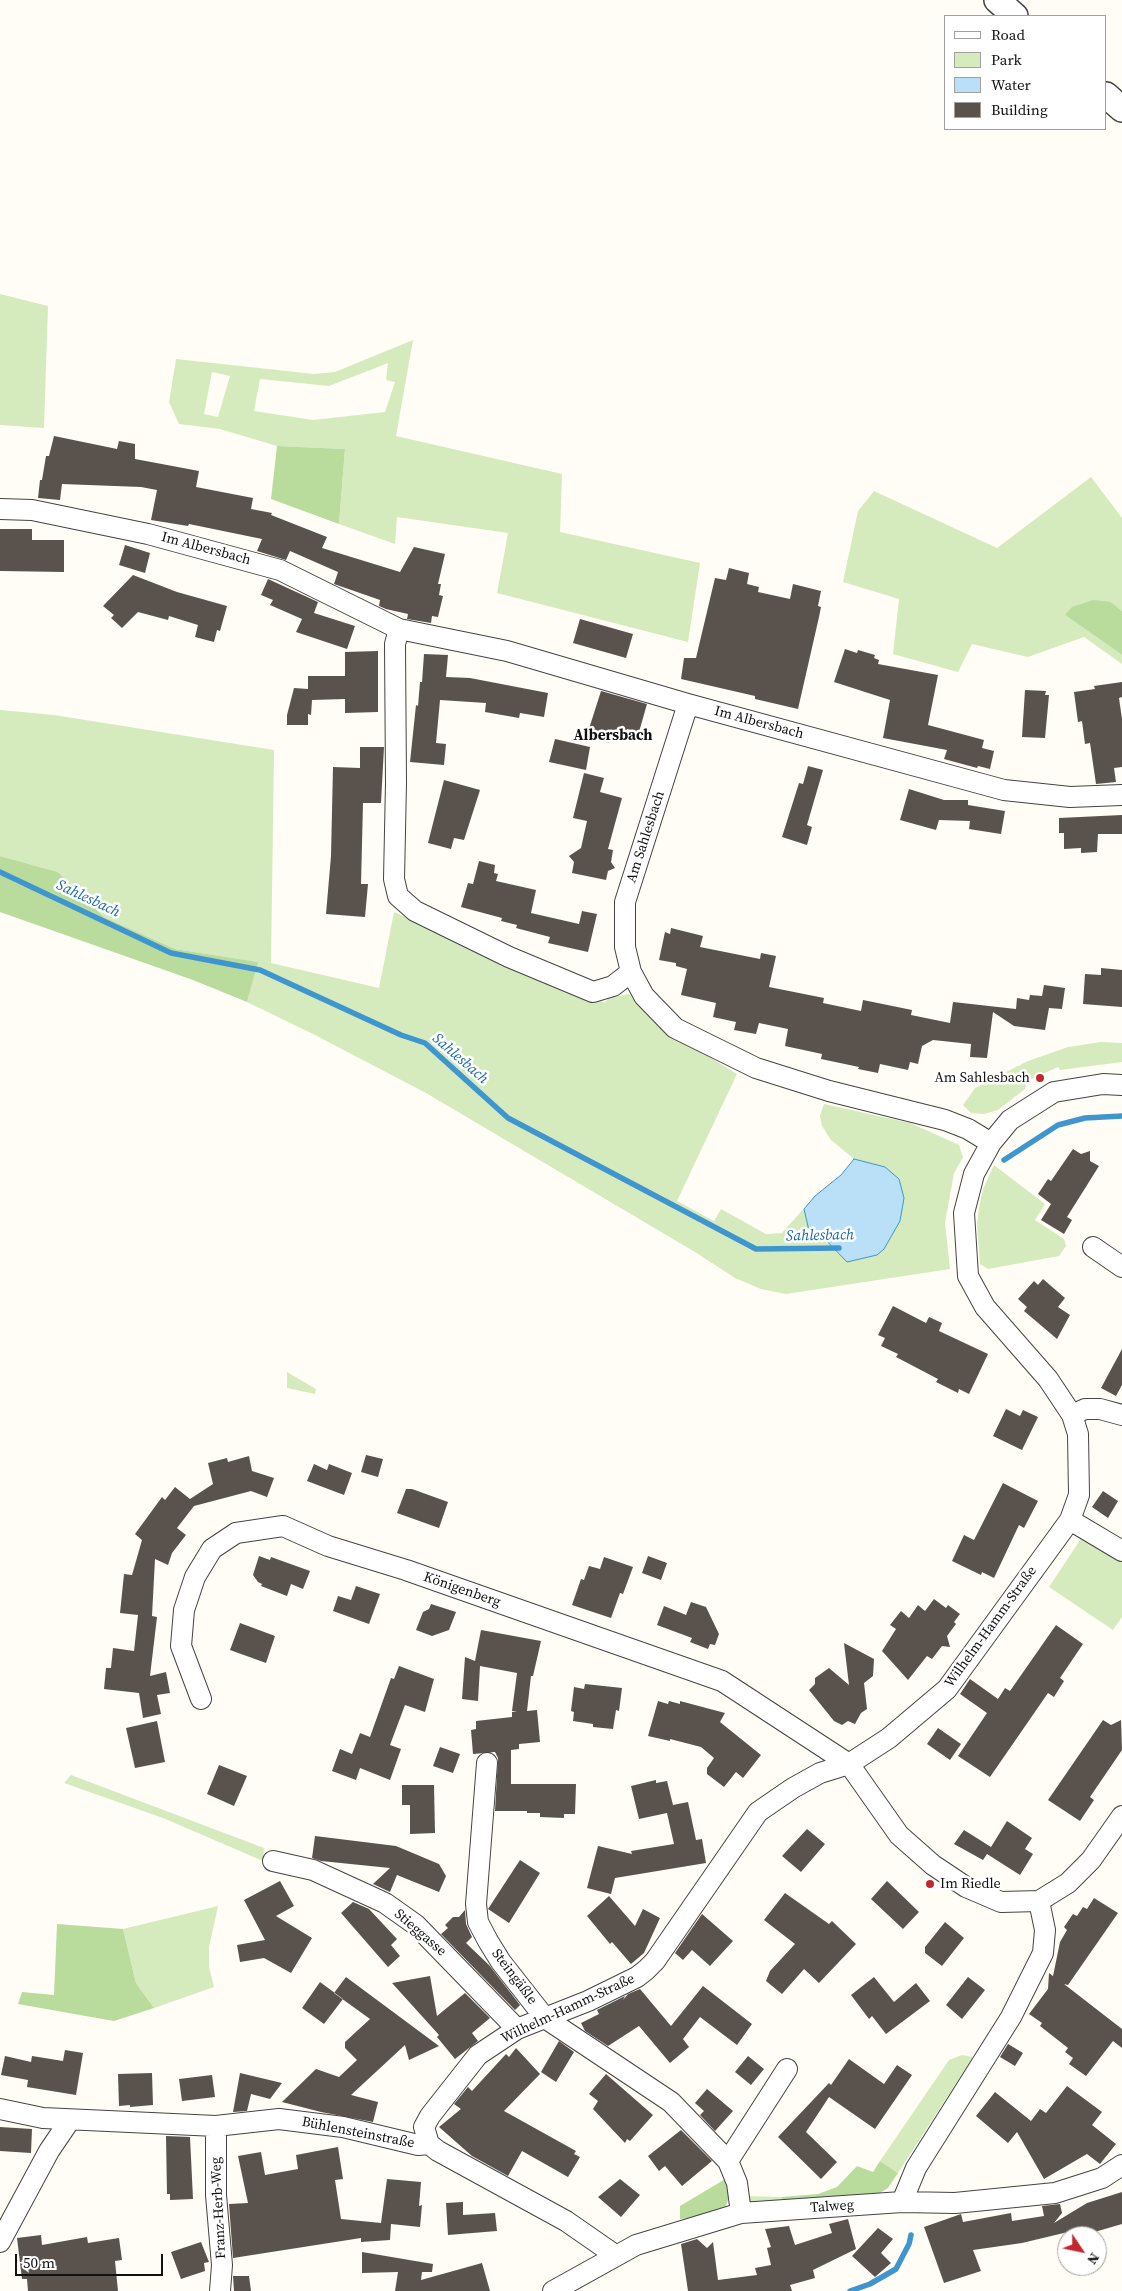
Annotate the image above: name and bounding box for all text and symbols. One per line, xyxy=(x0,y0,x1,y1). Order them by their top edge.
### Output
legend xyxy=(944,15,1107,130)
text: Road xyxy=(991,24,1025,45)
text: Park xyxy=(991,49,1022,70)
text: Water xyxy=(991,74,1031,95)
text: Building xyxy=(991,99,1048,120)
street label: Im Albersbach xyxy=(160,529,252,569)
street label: Im Albersbach xyxy=(713,703,805,743)
district label: Albersbach xyxy=(573,727,653,745)
street label: Am Sahlesbach xyxy=(623,789,669,885)
water label: Sahlesbach xyxy=(53,876,123,922)
water label: Sahlesbach xyxy=(428,1030,492,1088)
place label: Am Sahlesbach xyxy=(935,1070,1030,1086)
marker: Am Sahlesbach xyxy=(1034,1072,1046,1084)
water label: Sahlesbach xyxy=(786,1226,854,1246)
street label: Wilhelm-Hamm-Straße xyxy=(941,1563,1041,1691)
street label: Königenberg xyxy=(421,1569,503,1611)
place label: Im Riedle xyxy=(940,1876,1001,1892)
marker: Im Riedle xyxy=(924,1878,936,1890)
street label: Stieggasse xyxy=(391,1906,449,1960)
street label: Steingäßle xyxy=(488,1946,540,2008)
street label: Wilhelm-Hamm-Straße xyxy=(499,1971,637,2047)
street label: Bühlensteinstraße xyxy=(300,2114,416,2152)
street label: Franz-Herb-Weg xyxy=(208,2157,230,2259)
street label: Talweg xyxy=(810,2197,854,2217)
north arrow xyxy=(1057,2226,1107,2276)
scale bar xyxy=(18,2244,165,2276)
text: N xyxy=(1082,2249,1105,2269)
text: 50 m xyxy=(23,2252,55,2273)

